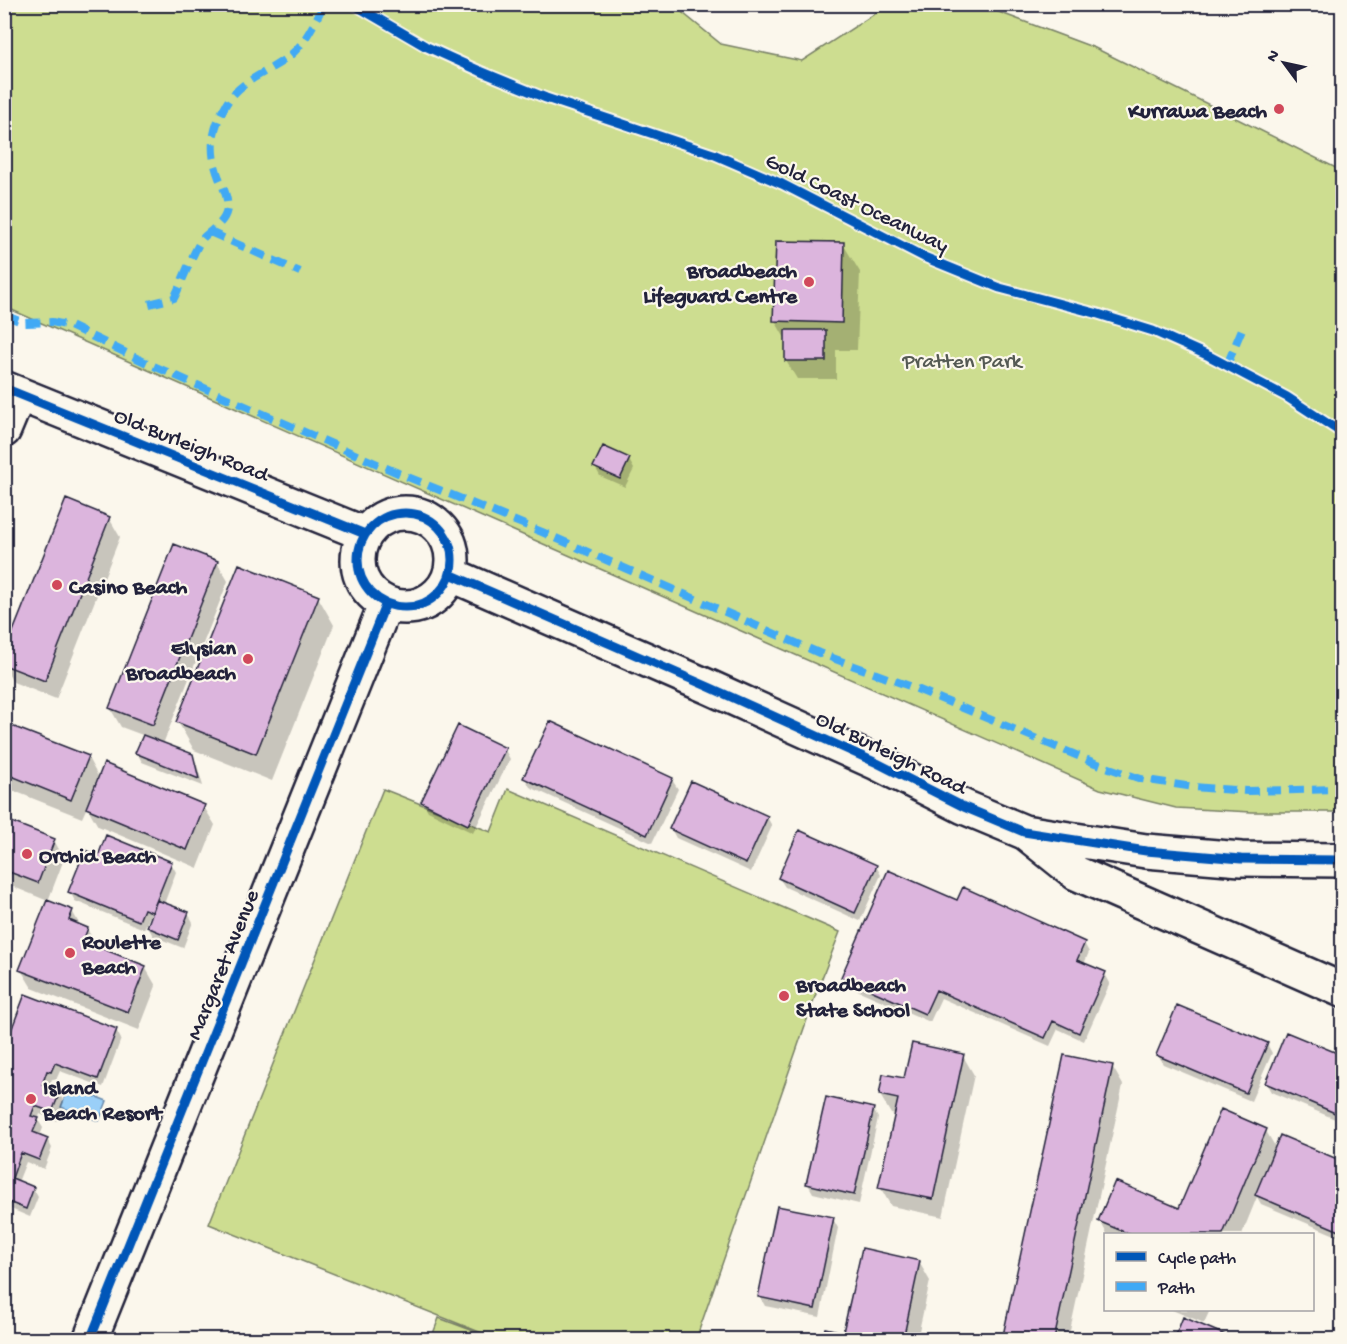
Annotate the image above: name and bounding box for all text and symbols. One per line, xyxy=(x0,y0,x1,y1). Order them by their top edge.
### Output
north arrow xyxy=(1254,33,1314,93)
text: N xyxy=(1264,47,1285,66)
place label: Kurrawa Beach xyxy=(1127,100,1267,126)
marker: Kurrawa Beach xyxy=(1272,102,1286,116)
street label: Gold Coast Oceanway xyxy=(760,149,952,260)
place label: Broadbeach Lifeguard Centre xyxy=(643,260,798,311)
marker: Broadbeach Lifeguard Centre xyxy=(802,275,816,289)
park label: Pratten Park xyxy=(901,350,1024,376)
street label: Old Burleigh Road xyxy=(110,404,273,490)
place label: Casino Beach xyxy=(68,576,187,602)
marker: Casino Beach xyxy=(50,578,64,592)
place label: Elysian Broadbeach xyxy=(125,637,237,688)
marker: Elysian Broadbeach xyxy=(241,652,255,666)
street label: Old Burleigh Road xyxy=(811,707,972,803)
place label: Orchid Beach xyxy=(39,845,156,871)
marker: Orchid Beach xyxy=(20,847,34,861)
street label: Margaret Avenue xyxy=(183,886,267,1044)
place label: Roulette Beach xyxy=(81,931,161,982)
marker: Roulette Beach xyxy=(63,946,77,960)
place label: Broadbeach State School xyxy=(795,974,910,1025)
marker: Broadbeach State School xyxy=(777,989,791,1003)
place label: Island Beach Resort xyxy=(42,1077,164,1128)
marker: Island Beach Resort xyxy=(24,1092,38,1106)
legend xyxy=(1104,1233,1314,1311)
text: Cycle path xyxy=(1158,1249,1236,1270)
text: Path xyxy=(1157,1279,1195,1300)

